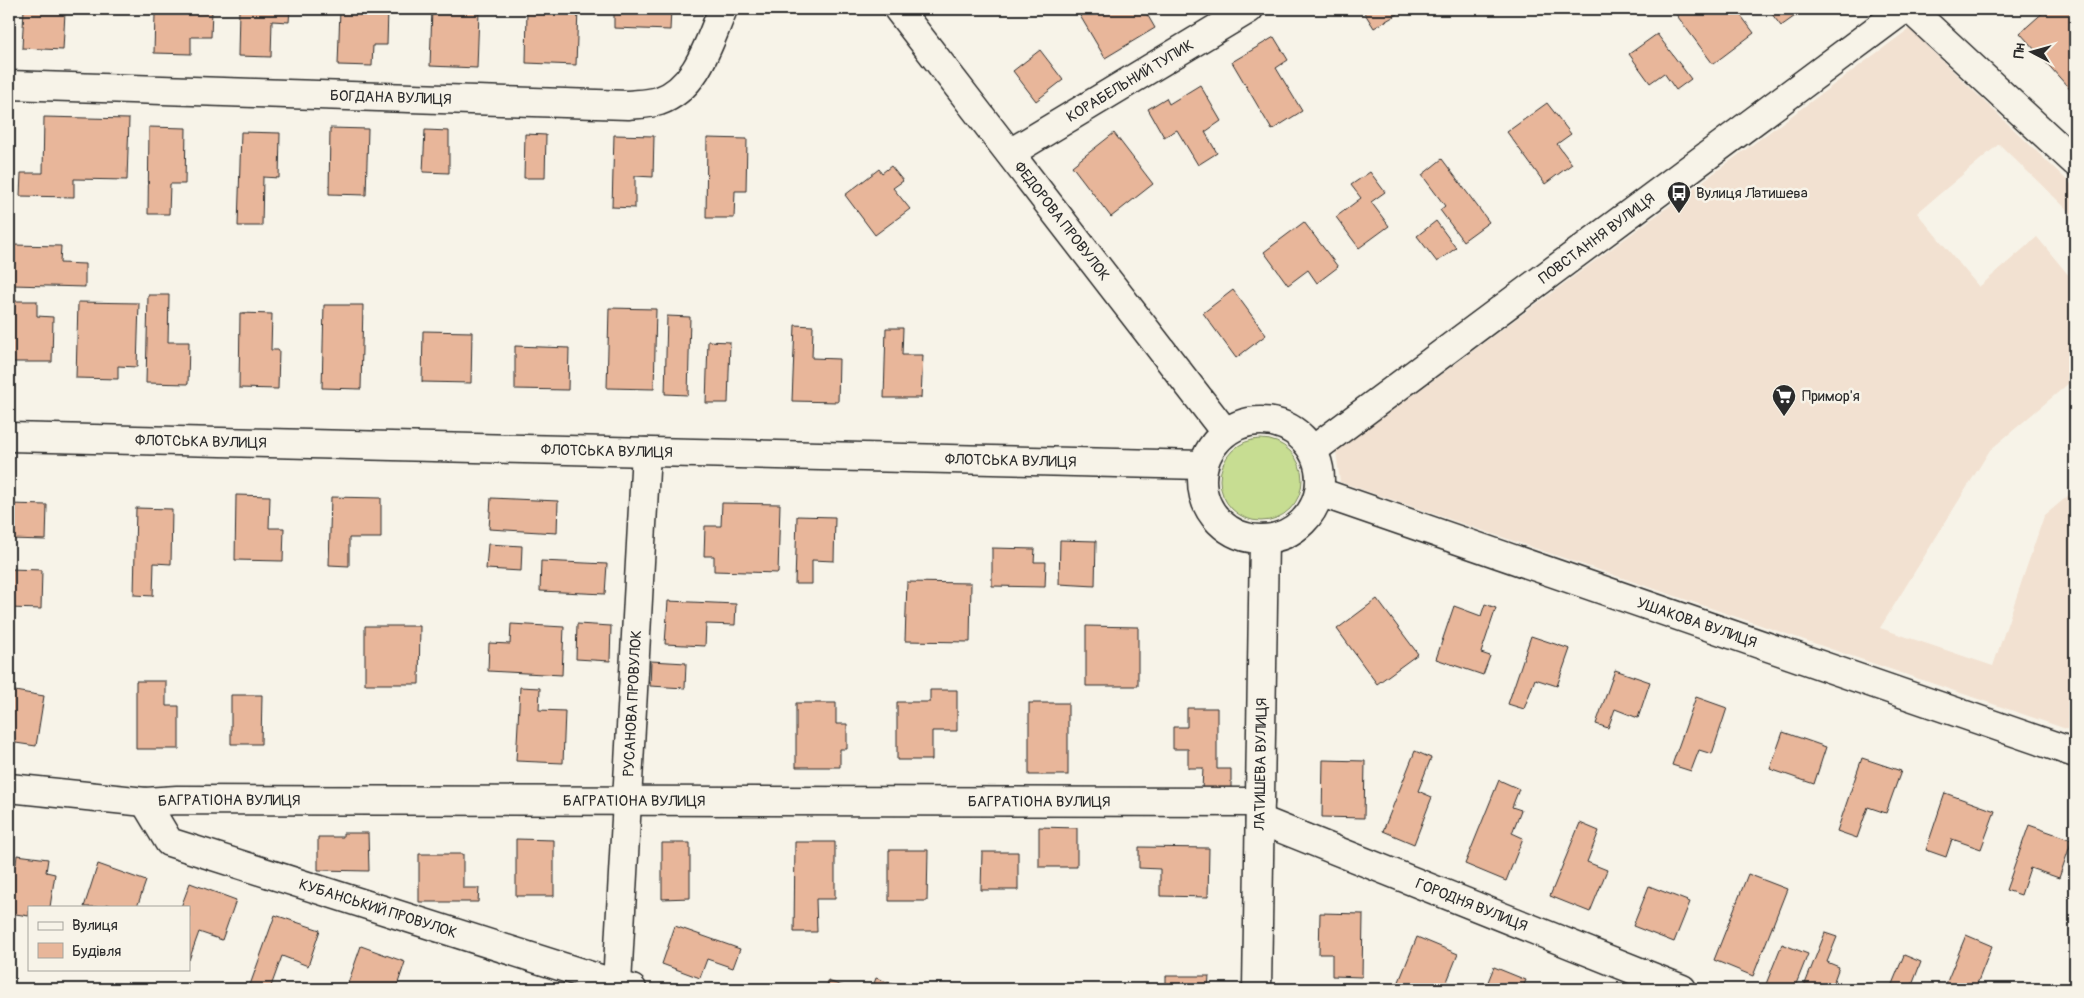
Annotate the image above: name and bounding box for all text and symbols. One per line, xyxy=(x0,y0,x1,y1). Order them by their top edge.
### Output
north arrow xyxy=(2006,28,2056,78)
street label: КОРАБЕЛЬНИЙ ТУПИК xyxy=(1063,36,1197,127)
text: Пн xyxy=(2010,42,2029,59)
street label: БОГДАНА ВУЛИЦЯ xyxy=(330,86,452,109)
street label: ФЕДОРОВА ПРОВУЛОК xyxy=(1009,158,1114,285)
bus stop icon: Вулиця Латишева xyxy=(1666,180,1692,214)
place label: Вулиця Латишева xyxy=(1696,184,1808,203)
street label: ПОВСТАННЯ ВУЛИЦЯ xyxy=(1535,189,1659,288)
supermarket icon: Примор'я xyxy=(1771,383,1797,417)
place label: Примор'я xyxy=(1802,387,1860,406)
street label: ФЛОТСЬКА ВУЛИЦЯ xyxy=(135,431,267,453)
street label: ФЛОТСЬКА ВУЛИЦЯ xyxy=(541,440,673,463)
street label: ФЛОТСЬКА ВУЛИЦЯ xyxy=(945,450,1077,472)
street label: УШАКОВА ВУЛИЦЯ xyxy=(1634,594,1759,652)
street label: РУСАНОВА ПРОВУЛОК xyxy=(619,630,646,777)
street label: ЛАТИШЕВА ВУЛИЦЯ xyxy=(1250,698,1272,831)
street label: БАГРАТІОНА ВУЛИЦЯ xyxy=(157,791,301,811)
street label: БАГРАТІОНА ВУЛИЦЯ xyxy=(563,792,706,811)
street label: БАГРАТІОНА ВУЛИЦЯ xyxy=(968,792,1111,812)
street label: ГОРОДНЯ ВУЛИЦЯ xyxy=(1413,874,1530,936)
street label: КУБАНСЬКИЙ ПРОВУЛОК xyxy=(296,875,459,943)
legend xyxy=(28,906,190,970)
text: Вулиця xyxy=(72,916,118,935)
text: Будівля xyxy=(72,942,121,961)

